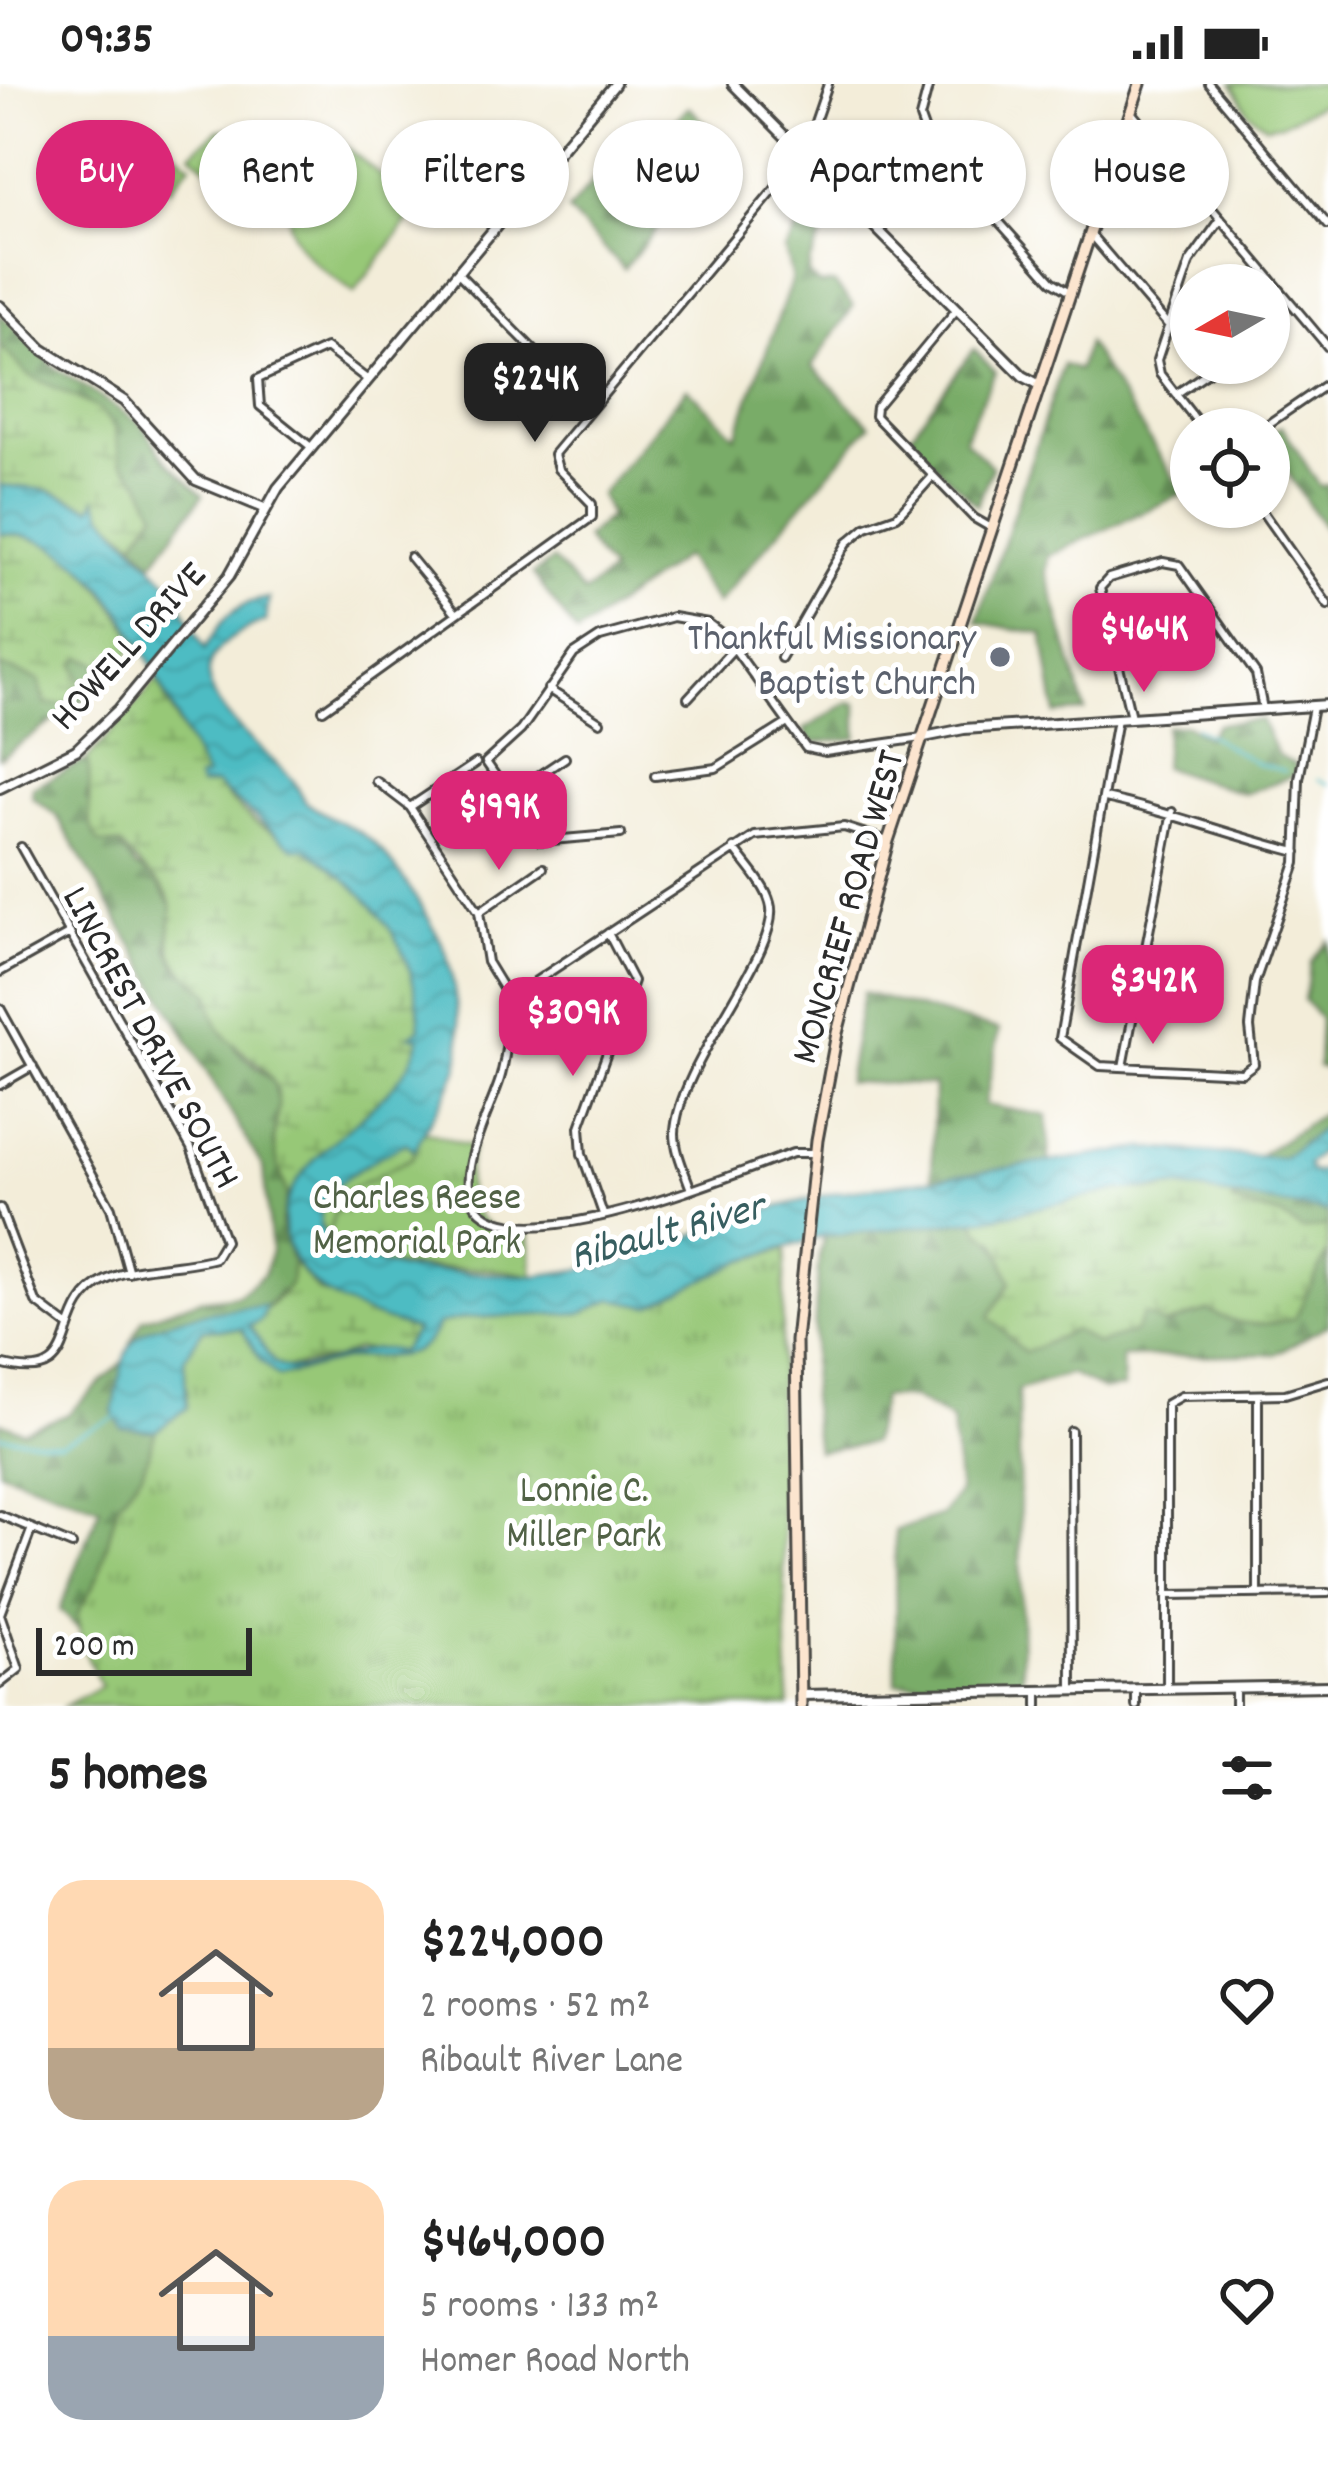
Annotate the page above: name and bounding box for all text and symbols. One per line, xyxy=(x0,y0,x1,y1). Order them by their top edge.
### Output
text: 09:35 xyxy=(60,10,153,74)
chip: Buy xyxy=(36,120,175,228)
chip: Rent xyxy=(199,120,357,228)
chip: Filters xyxy=(381,120,569,228)
chip: New xyxy=(593,120,743,228)
chip: Apartment xyxy=(767,120,1026,228)
chip: House xyxy=(1050,120,1229,228)
north arrow xyxy=(1170,264,1290,384)
map controls xyxy=(1170,264,1290,528)
pin: $224K xyxy=(451,343,619,445)
text: $224K xyxy=(491,354,579,409)
button: locate xyxy=(1170,408,1290,528)
street label: HOWELL DRIVE xyxy=(40,551,222,745)
pin: $464K xyxy=(1060,593,1228,695)
text: $464K xyxy=(1099,604,1189,659)
place label: Thankful Missionary Baptist Church xyxy=(688,614,977,714)
marker: Thankful Missionary Baptist Church xyxy=(987,644,1013,670)
street label: MONCRIEF ROAD WEST xyxy=(780,744,922,1071)
pin: $199K xyxy=(415,771,583,873)
text: $199K xyxy=(458,782,540,837)
street label: LINCREST DRIVE SOUTH xyxy=(45,878,251,1200)
pin: $342K xyxy=(1069,945,1237,1047)
text: $342K xyxy=(1109,956,1197,1011)
pin: $309K xyxy=(489,977,657,1079)
text: $309K xyxy=(526,988,620,1043)
park label: Charles Reese Memorial Park xyxy=(313,1173,521,1273)
water label: Ribault River xyxy=(564,1179,776,1289)
park label: Lonnie C. Miller Park xyxy=(506,1466,662,1566)
scale bar xyxy=(36,1622,252,1675)
text: 200 m xyxy=(54,1625,135,1672)
text: 5 homes xyxy=(48,1742,208,1814)
icon: filters xyxy=(1214,1745,1280,1811)
text: $224,000 xyxy=(420,1909,605,1981)
icon: home xyxy=(144,1928,288,2072)
icon: heart xyxy=(1214,1967,1280,2033)
text: 2 rooms · 52 m² xyxy=(420,1981,650,2036)
text: Ribault River Lane xyxy=(420,2036,683,2091)
text: $464,000 xyxy=(420,2209,606,2281)
icon: home xyxy=(144,2228,288,2372)
icon: heart xyxy=(1214,2267,1280,2333)
text: 5 rooms · 133 m² xyxy=(420,2281,659,2336)
text: Homer Road North xyxy=(420,2336,690,2391)

